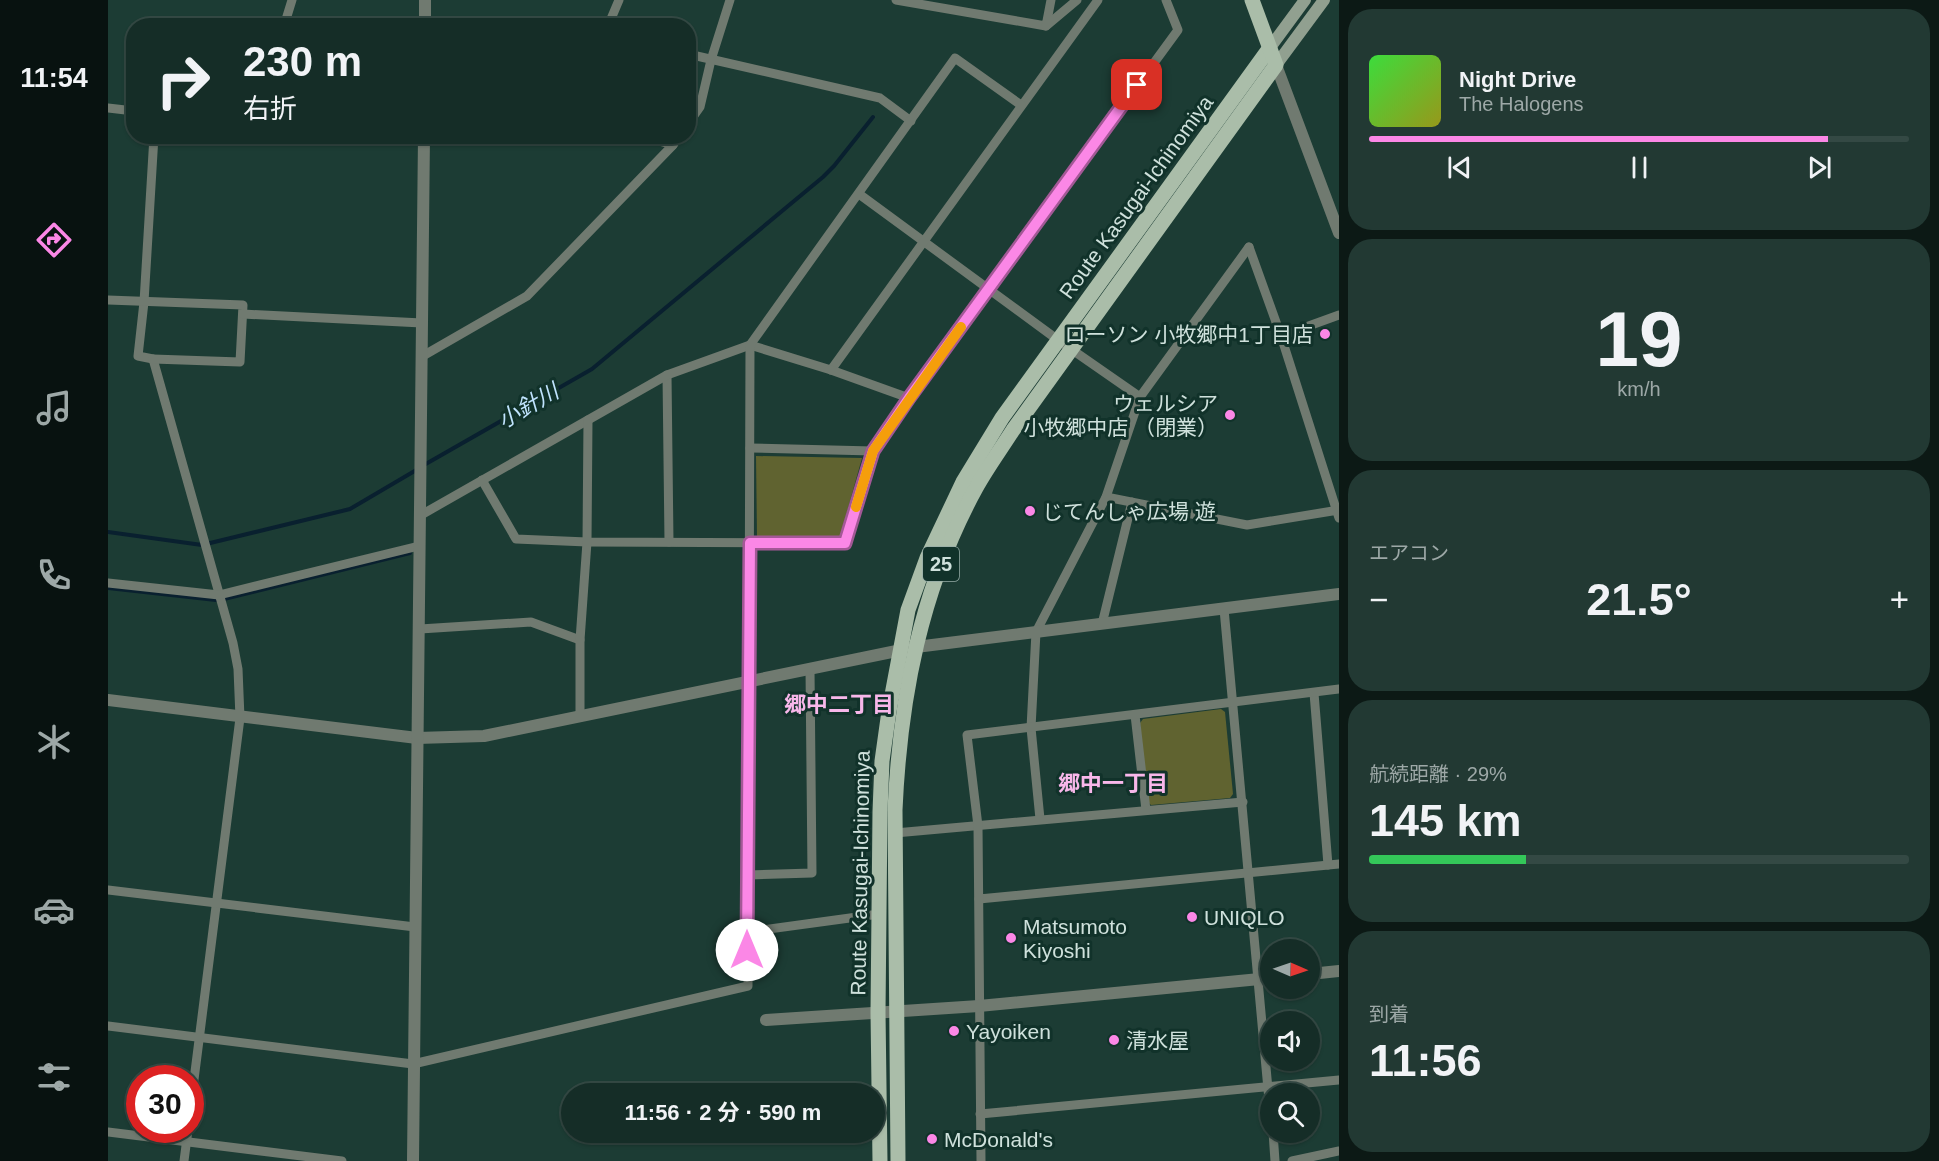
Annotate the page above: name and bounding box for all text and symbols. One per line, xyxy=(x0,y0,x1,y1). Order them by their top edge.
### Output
text: 230 m xyxy=(243,38,362,85)
icon: right xyxy=(144,42,222,120)
pin xyxy=(1111,59,1162,110)
text: 11:54 xyxy=(20,63,88,93)
text: Night Drive xyxy=(1459,67,1576,92)
icon: arrive xyxy=(1120,68,1153,101)
street label: Route Kasugai-Ichinomiya xyxy=(1055,91,1218,303)
text: The Halogens xyxy=(1459,93,1584,115)
text: 右折 xyxy=(243,94,297,124)
icon: previous xyxy=(1443,151,1476,184)
icon: pause xyxy=(1623,151,1656,184)
icon: next xyxy=(1803,151,1836,184)
icon: directions xyxy=(33,219,75,261)
text: 19 xyxy=(1596,295,1682,383)
place label: ローソン 小牧郷中1丁目店 xyxy=(1064,323,1313,346)
marker: ローソン 小牧郷中1丁目店 xyxy=(1318,327,1332,341)
water label: 小針川 xyxy=(493,378,565,433)
text: km/h xyxy=(1617,378,1661,400)
icon: music xyxy=(33,387,75,429)
place label: ウェルシア 小牧郷中店 （閉業） xyxy=(1023,392,1218,439)
marker: ウェルシア 小牧郷中店 （閉業） xyxy=(1223,408,1237,422)
place label: じてんしゃ広場 遊 xyxy=(1042,500,1216,523)
marker: じてんしゃ広場 遊 xyxy=(1023,504,1037,518)
text: エアコン xyxy=(1369,542,1449,564)
road number: 25 xyxy=(923,547,959,581)
icon: phone xyxy=(33,554,75,596)
text: 21.5° xyxy=(1586,574,1692,625)
text: − xyxy=(1369,581,1388,618)
text: + xyxy=(1890,581,1909,618)
district label: 郷中二丁目 xyxy=(784,692,894,717)
icon: climate xyxy=(33,721,75,763)
street label: Route Kasugai-Ichinomiya xyxy=(846,750,874,996)
text: 航続距離 · 29% xyxy=(1369,763,1507,785)
district label: 郷中一丁目 xyxy=(1058,771,1168,796)
text: 145 km xyxy=(1369,795,1522,846)
icon: car xyxy=(33,889,75,931)
place label: UNIQLO xyxy=(1204,906,1285,929)
marker: UNIQLO xyxy=(1185,910,1199,924)
place label: Matsumoto Kiyoshi xyxy=(1023,915,1127,962)
position arrow xyxy=(715,918,779,982)
marker: Matsumoto Kiyoshi xyxy=(1004,931,1018,945)
north arrow xyxy=(1260,939,1320,999)
map controls xyxy=(1260,939,1320,1143)
text: 到着 xyxy=(1369,1003,1409,1025)
button: sound xyxy=(1260,1011,1320,1071)
place label: Yayoiken xyxy=(966,1020,1051,1043)
marker: Yayoiken xyxy=(947,1024,961,1038)
place label: 清水屋 xyxy=(1126,1029,1189,1052)
marker: 清水屋 xyxy=(1107,1033,1121,1047)
text: 11:56 xyxy=(1369,1035,1482,1086)
icon: filters xyxy=(33,1056,75,1098)
speed limit sign: 30 xyxy=(126,1065,204,1143)
button: search xyxy=(1260,1083,1320,1143)
text: 11:56 · 2 分 · 590 m xyxy=(625,1100,821,1125)
place label: McDonald's xyxy=(944,1128,1053,1151)
marker: McDonald's xyxy=(925,1132,939,1146)

